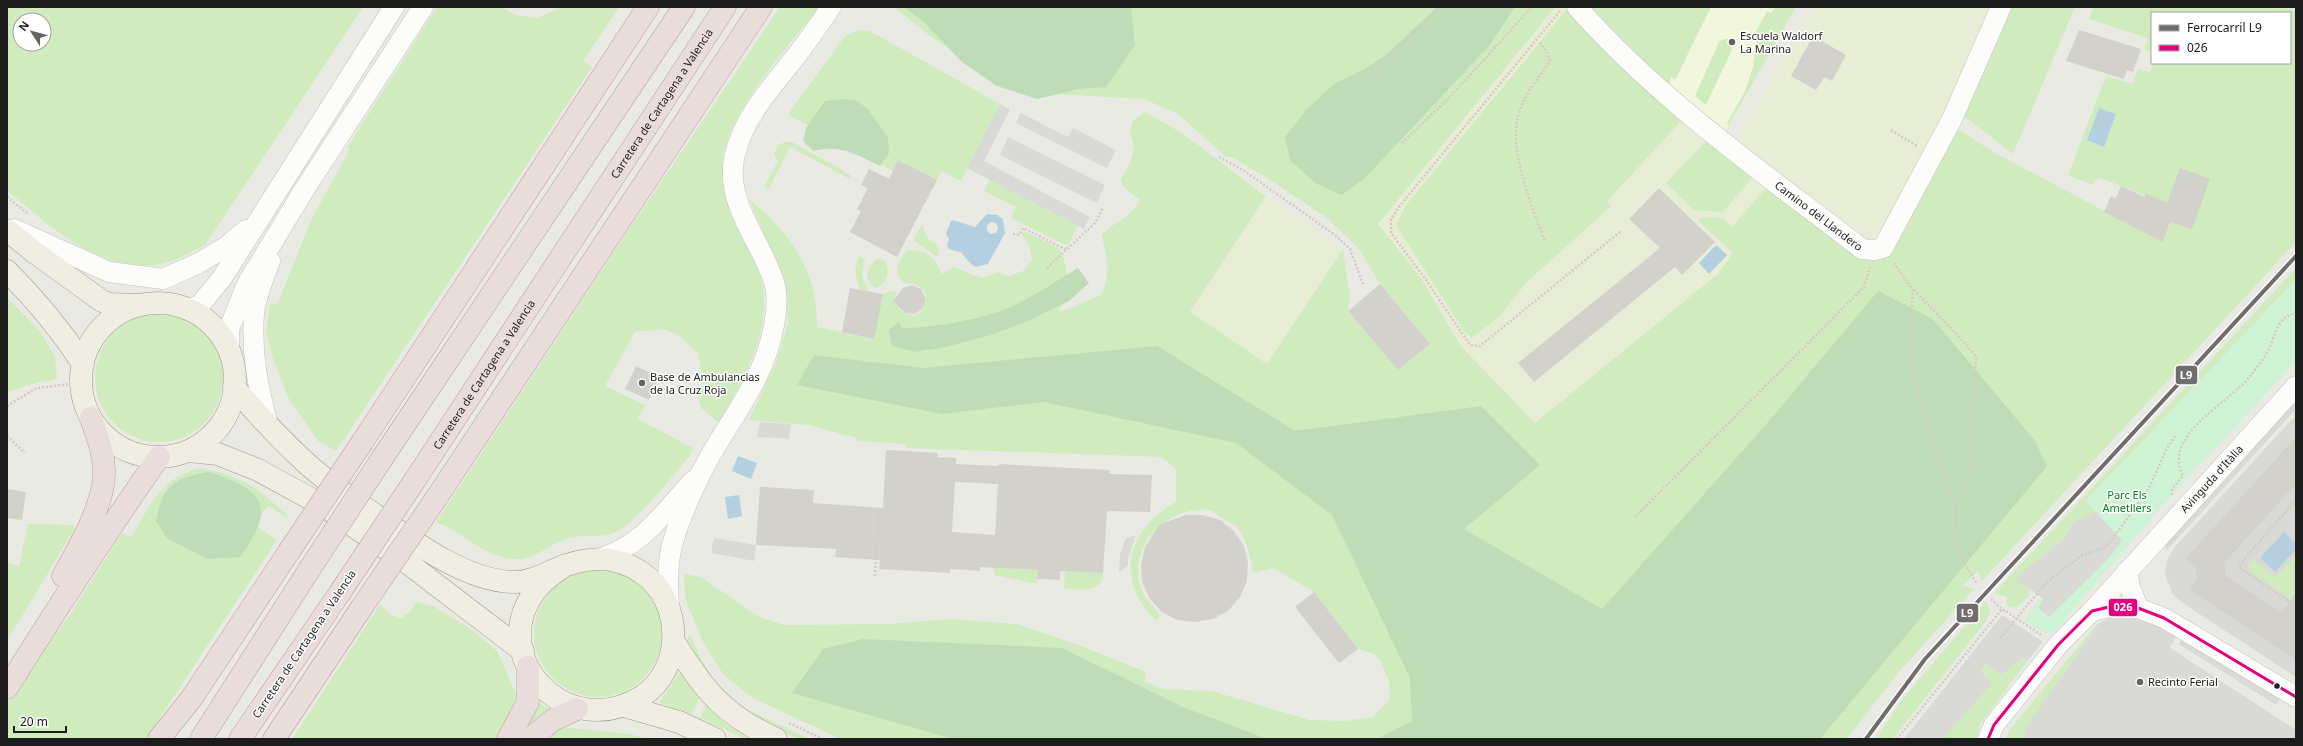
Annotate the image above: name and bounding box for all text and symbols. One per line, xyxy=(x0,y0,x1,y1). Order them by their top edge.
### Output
north arrow xyxy=(12,12,52,52)
legend xyxy=(2151,12,2291,64)
text: N xyxy=(15,18,32,34)
text: Ferrocarril L9 xyxy=(2187,19,2262,36)
street label: Carretera de Cartagena a Valencia xyxy=(607,26,716,181)
place label: Escuela Waldorf La Marina xyxy=(1740,28,1824,56)
marker: Escuela Waldorf La Marina xyxy=(1727,37,1737,47)
text: 026 xyxy=(2187,39,2208,56)
street label: Camino del Llandero xyxy=(1772,177,1866,254)
street label: Carretera de Cartagena a Valencia xyxy=(429,297,538,452)
line badge: L9 xyxy=(2175,365,2198,385)
text: L9 xyxy=(2180,367,2192,382)
place label: Base de Ambulancias de la Cruz Roja xyxy=(650,369,760,397)
marker: Base de Ambulancias de la Cruz Roja xyxy=(637,378,647,388)
street label: Avinguda d'Itàlia xyxy=(2177,441,2246,516)
park label: Parc Els Ametllers xyxy=(2102,487,2152,515)
street label: Carretera de Cartagena a Valencia xyxy=(248,567,359,721)
line badge: 026 xyxy=(2108,598,2138,617)
text: 026 xyxy=(2114,599,2132,614)
line badge: L9 xyxy=(1956,603,1979,623)
text: L9 xyxy=(1961,605,1973,620)
place label: Recinto Ferial xyxy=(2148,674,2218,689)
marker: Recinto Ferial xyxy=(2135,677,2145,687)
unlabelled marker xyxy=(2272,681,2282,691)
scale bar xyxy=(14,708,66,734)
text: 20 m xyxy=(20,713,48,730)

